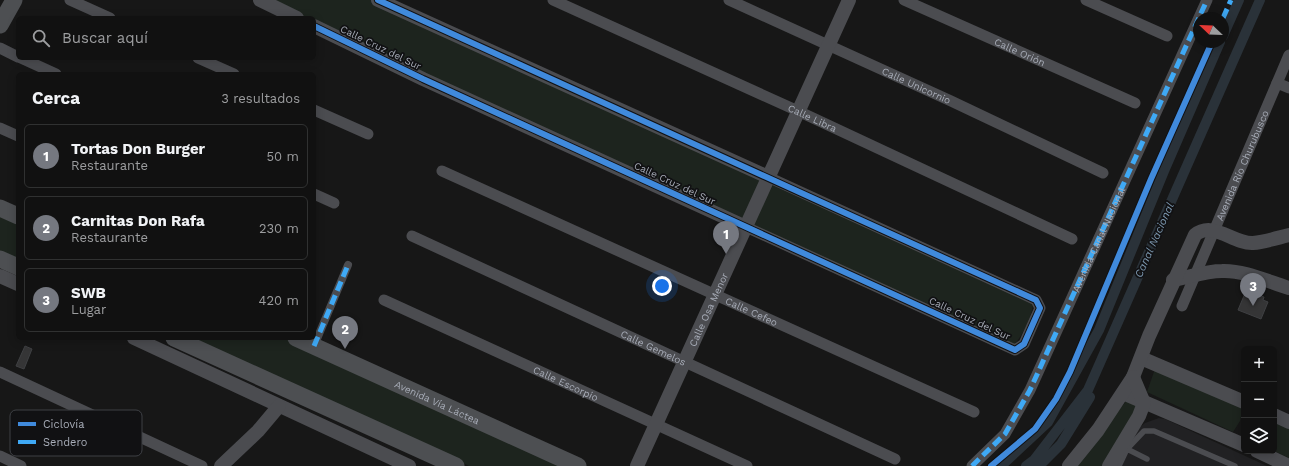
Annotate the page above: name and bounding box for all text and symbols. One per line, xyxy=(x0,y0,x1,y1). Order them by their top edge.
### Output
north arrow xyxy=(1193,12,1229,48)
search box xyxy=(16,16,316,60)
street label: Calle Cruz del Sur xyxy=(339,23,423,72)
icon: search xyxy=(30,27,52,49)
text: Buscar aquí xyxy=(62,29,148,47)
street label: Calle Orión xyxy=(993,36,1047,68)
street label: Calle Unicornio xyxy=(880,65,952,106)
text: Cerca xyxy=(32,88,80,108)
text: 3 resultados xyxy=(221,91,300,106)
street label: Calle Libra xyxy=(786,102,839,134)
street label: Avenida Río Churubusco xyxy=(1214,109,1271,222)
text: Tortas Don Burger xyxy=(71,140,205,158)
text: 1 xyxy=(43,149,49,164)
text: 50 m xyxy=(267,149,299,164)
text: Restaurante xyxy=(71,158,148,173)
street label: Calle Cruz del Sur xyxy=(632,160,717,207)
street label: Avenida Canal Nacional xyxy=(1070,185,1127,294)
water label: Canal Nacional xyxy=(1132,200,1177,280)
text: Carnitas Don Rafa xyxy=(71,212,205,230)
text: 2 xyxy=(42,221,50,236)
text: 230 m xyxy=(259,221,299,236)
pin: 1 xyxy=(713,221,739,254)
text: Restaurante xyxy=(71,230,148,245)
street label: Calle Osa Menor xyxy=(687,271,730,348)
pin: 3 xyxy=(1240,273,1266,306)
your location xyxy=(652,276,672,296)
text: SWB xyxy=(71,284,106,302)
text: 3 xyxy=(42,293,50,308)
text: 420 m xyxy=(259,293,299,308)
street label: Calle Cefeo xyxy=(724,295,779,328)
street label: Calle Cruz del Sur xyxy=(927,295,1012,342)
text: Lugar xyxy=(71,302,106,317)
pin: 2 xyxy=(332,316,358,349)
street label: Calle Gemelos xyxy=(619,328,688,368)
map controls xyxy=(1241,346,1277,454)
button: + xyxy=(1241,346,1277,382)
street label: Calle Escorpio xyxy=(531,364,600,403)
street label: Avenida Vía Láctea xyxy=(393,379,481,427)
button: − xyxy=(1241,382,1277,418)
legend xyxy=(10,410,142,456)
text: Ciclovía xyxy=(43,418,84,431)
button: layers xyxy=(1241,418,1277,454)
text: Sendero xyxy=(43,436,87,449)

